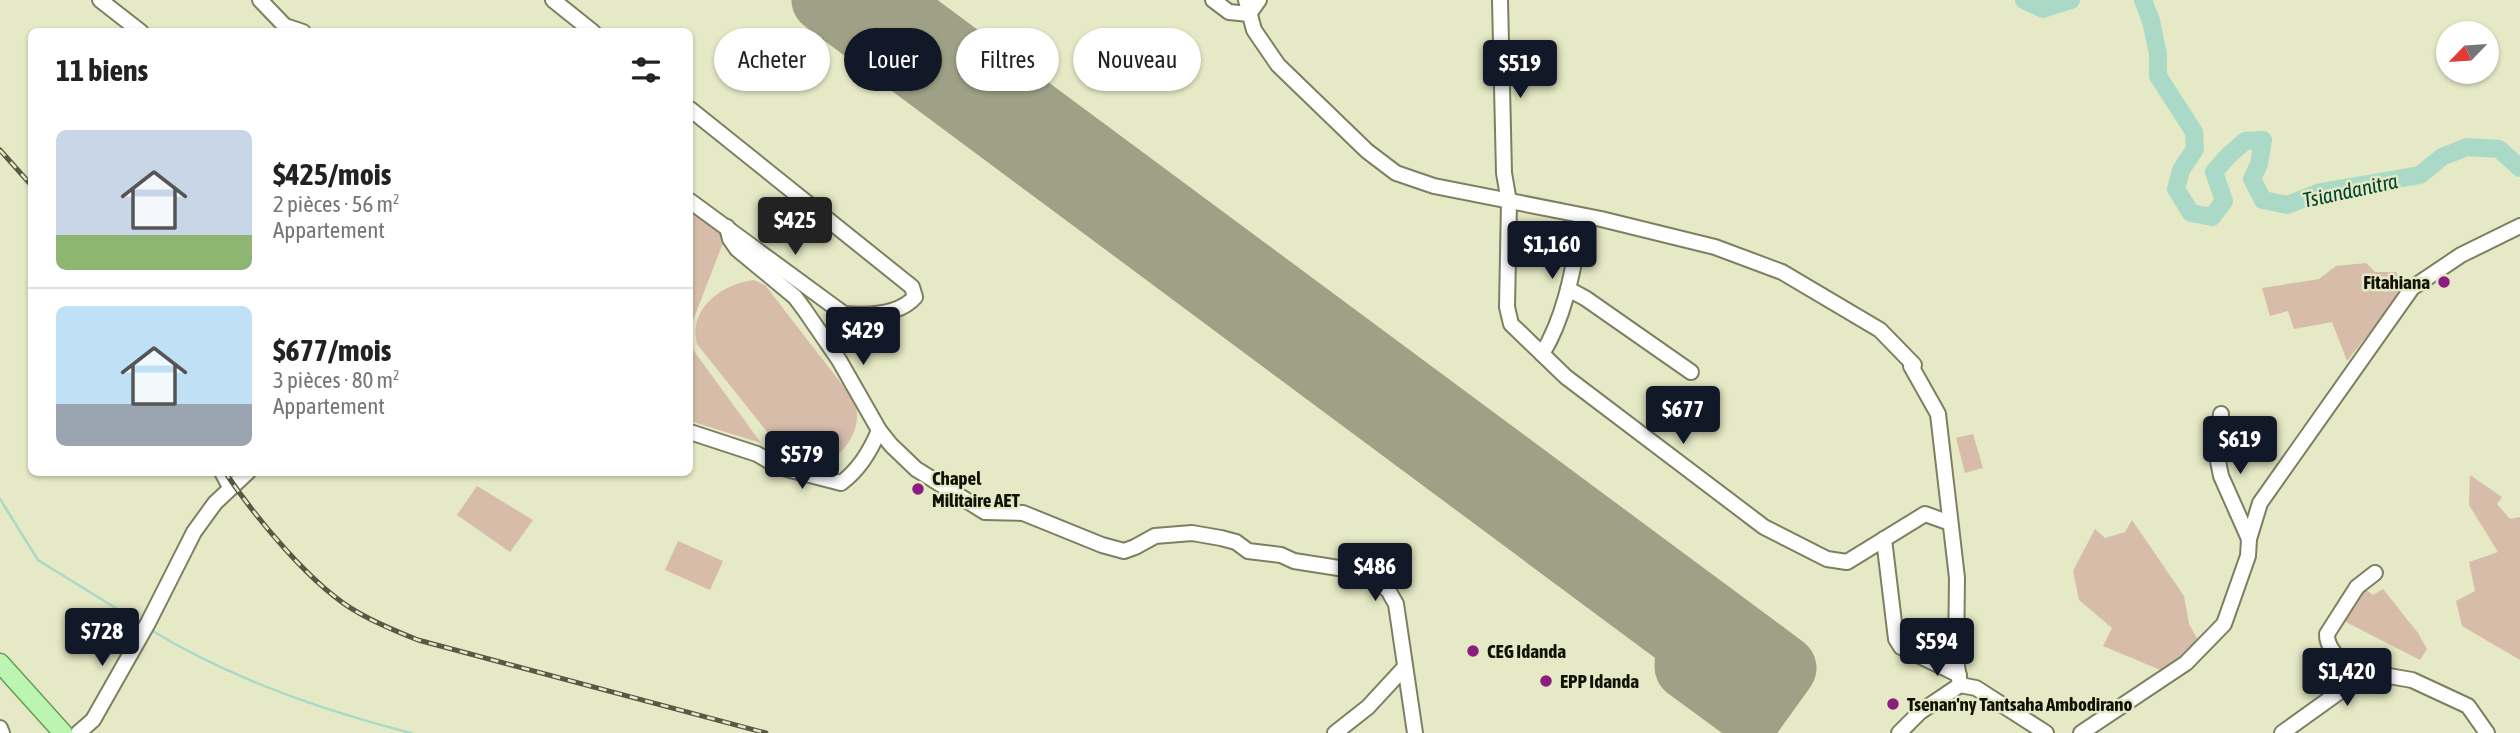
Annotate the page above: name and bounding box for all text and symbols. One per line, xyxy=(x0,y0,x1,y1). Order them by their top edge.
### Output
north arrow xyxy=(2436,21,2499,84)
map controls xyxy=(2436,21,2499,84)
chip: Acheter xyxy=(714,28,830,91)
chip: Louer xyxy=(844,28,942,91)
chip: Filtres xyxy=(956,28,1059,91)
chip: Nouveau xyxy=(1073,28,1201,91)
pin: $519 xyxy=(1479,41,1561,100)
text: $519 xyxy=(1499,50,1541,76)
icon: filters xyxy=(627,51,665,89)
text: 11 biens xyxy=(56,53,148,87)
text: $425/mois xyxy=(273,157,391,191)
icon: home xyxy=(112,158,196,242)
water label: Tsiandanitra xyxy=(2300,168,2400,212)
text: 2 pièces · 56 m² xyxy=(273,191,400,217)
pin: $425 xyxy=(754,198,836,257)
text: $425 xyxy=(774,207,816,233)
text: Appartement xyxy=(273,217,385,243)
pin: $1,160 xyxy=(1495,222,1609,281)
text: $1,160 xyxy=(1524,231,1581,257)
place label: Fitahiana xyxy=(2363,271,2430,293)
marker: Fitahiana xyxy=(2436,274,2452,290)
pin: $429 xyxy=(822,308,904,367)
text: $429 xyxy=(842,317,884,343)
text: $677/mois xyxy=(273,333,391,367)
icon: home xyxy=(112,334,196,418)
text: 3 pièces · 80 m² xyxy=(273,367,400,393)
pin: $677 xyxy=(1642,386,1724,446)
text: Appartement xyxy=(273,393,385,419)
text: $677 xyxy=(1662,396,1704,422)
pin: $619 xyxy=(2199,416,2281,476)
text: $619 xyxy=(2219,426,2261,452)
pin: $579 xyxy=(761,432,843,491)
text: $579 xyxy=(781,441,823,467)
place label: Chapel Militaire AET xyxy=(932,467,1020,511)
marker: Chapel Militaire AET xyxy=(910,481,926,497)
pin: $486 xyxy=(1334,544,1416,603)
text: $486 xyxy=(1354,553,1396,579)
pin: $728 xyxy=(61,608,143,668)
text: $728 xyxy=(81,618,123,644)
pin: $594 xyxy=(1896,618,1978,678)
text: $594 xyxy=(1916,628,1958,654)
place label: CEG Idanda xyxy=(1487,640,1566,662)
marker: CEG Idanda xyxy=(1465,643,1481,659)
pin: $1,420 xyxy=(2290,648,2404,708)
text: $1,420 xyxy=(2319,658,2376,684)
place label: EPP Idanda xyxy=(1560,670,1639,692)
marker: EPP Idanda xyxy=(1538,673,1554,689)
place label: Tsenan'ny Tantsaha Ambodirano xyxy=(1907,693,2132,715)
marker: Tsenan'ny Tantsaha Ambodirano xyxy=(1885,696,1901,712)

